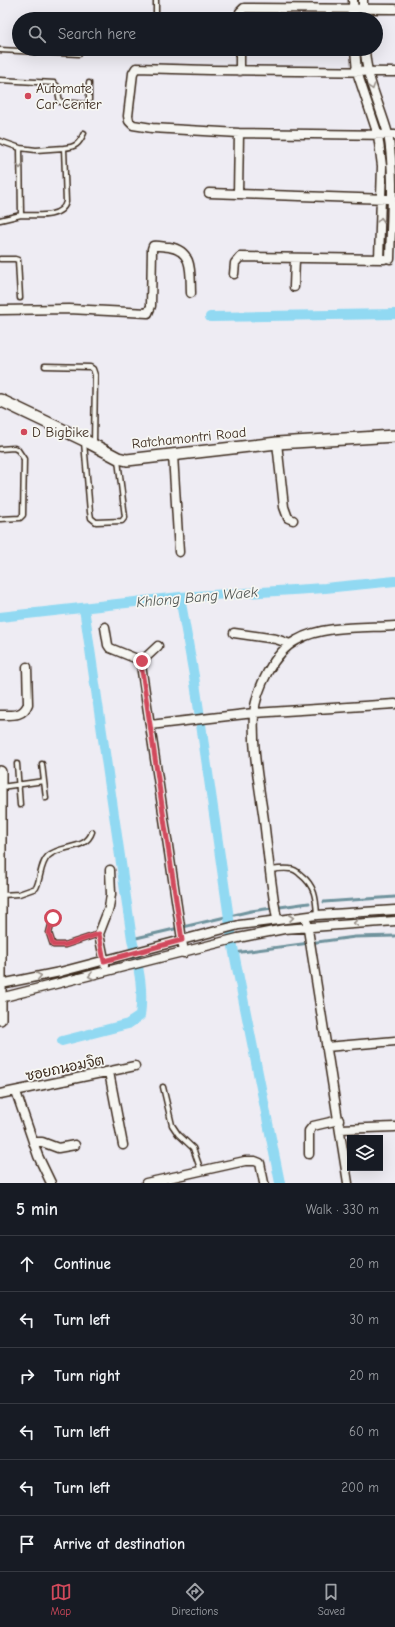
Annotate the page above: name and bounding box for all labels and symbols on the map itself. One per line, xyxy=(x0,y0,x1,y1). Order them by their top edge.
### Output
place label: Automate Car Center xyxy=(36,80,102,113)
one-way arrow xyxy=(367,83,376,90)
marker: Automate Car Center xyxy=(23,91,33,101)
one-way arrow xyxy=(16,163,24,169)
one-way arrow xyxy=(376,217,385,223)
place label: D Bigbike xyxy=(32,424,89,441)
street label: Ratchamontri Road xyxy=(131,424,247,452)
marker: D Bigbike xyxy=(19,427,29,437)
water label: Khlong Bang Waek xyxy=(135,583,259,611)
route end xyxy=(133,652,151,670)
route start xyxy=(44,909,62,927)
one-way arrow xyxy=(288,914,294,923)
one-way arrow xyxy=(353,919,359,928)
one-way arrow xyxy=(88,971,95,980)
one-way arrow xyxy=(36,973,42,981)
street label: ซอยถนอมจิต xyxy=(24,1051,106,1085)

